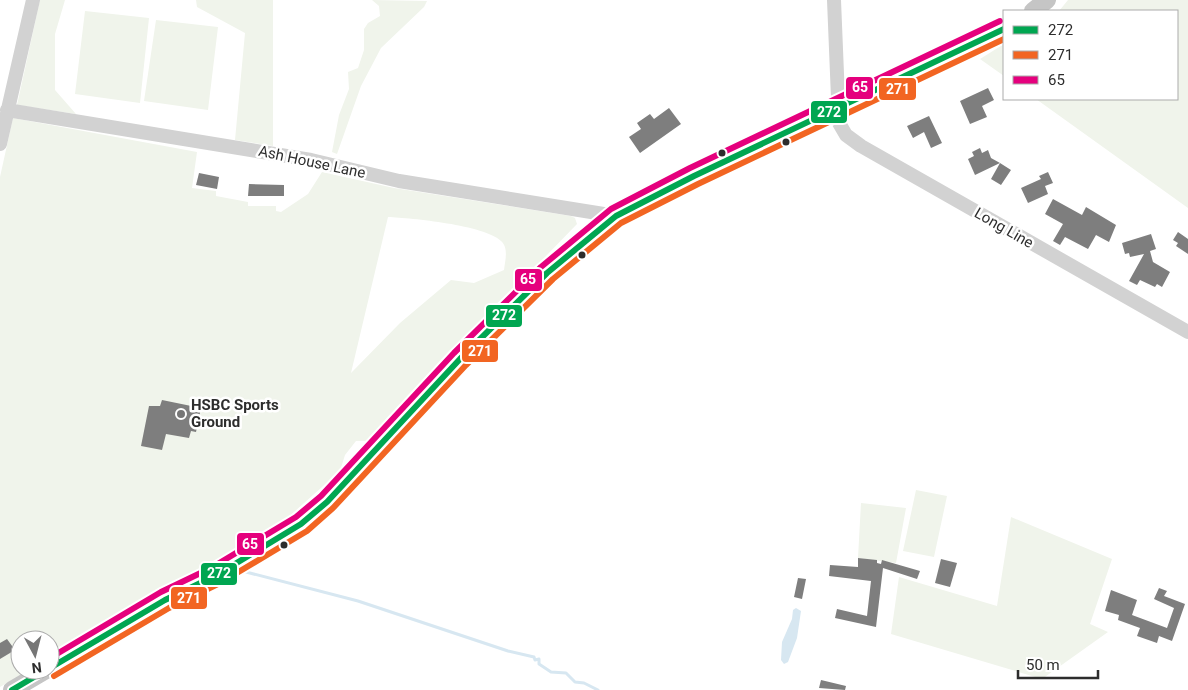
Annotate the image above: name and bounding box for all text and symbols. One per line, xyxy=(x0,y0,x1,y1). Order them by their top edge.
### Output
legend xyxy=(1003,10,1178,100)
text: 272 xyxy=(1048,21,1073,39)
text: 271 xyxy=(1048,46,1073,64)
text: 65 xyxy=(1048,71,1065,89)
line badge: 65 xyxy=(845,76,874,100)
line badge: 271 xyxy=(878,77,917,101)
text: 65 xyxy=(852,79,868,95)
text: 271 xyxy=(886,81,910,97)
line badge: 272 xyxy=(810,100,848,124)
text: 272 xyxy=(817,104,841,120)
unlabelled marker xyxy=(781,137,791,147)
street label: Ash House Lane xyxy=(257,142,367,182)
unlabelled marker xyxy=(717,148,727,158)
street label: Long Line xyxy=(971,204,1037,252)
unlabelled marker xyxy=(577,250,587,260)
line badge: 65 xyxy=(514,268,543,292)
text: 65 xyxy=(520,271,536,287)
line badge: 272 xyxy=(485,304,523,328)
text: 272 xyxy=(492,307,516,323)
line badge: 271 xyxy=(461,339,499,363)
text: 271 xyxy=(468,343,492,359)
place label: HSBC Sports Ground xyxy=(191,396,279,431)
marker: HSBC Sports Ground xyxy=(175,408,187,420)
line badge: 65 xyxy=(236,532,265,556)
text: 65 xyxy=(242,536,258,552)
unlabelled marker xyxy=(279,540,289,550)
line badge: 272 xyxy=(200,562,238,586)
text: 272 xyxy=(207,565,231,581)
line badge: 271 xyxy=(170,586,208,610)
text: 271 xyxy=(177,590,201,606)
north arrow xyxy=(10,630,60,680)
scale bar xyxy=(1018,648,1098,680)
text: 50 m xyxy=(1026,656,1060,674)
text: N xyxy=(31,659,42,676)

